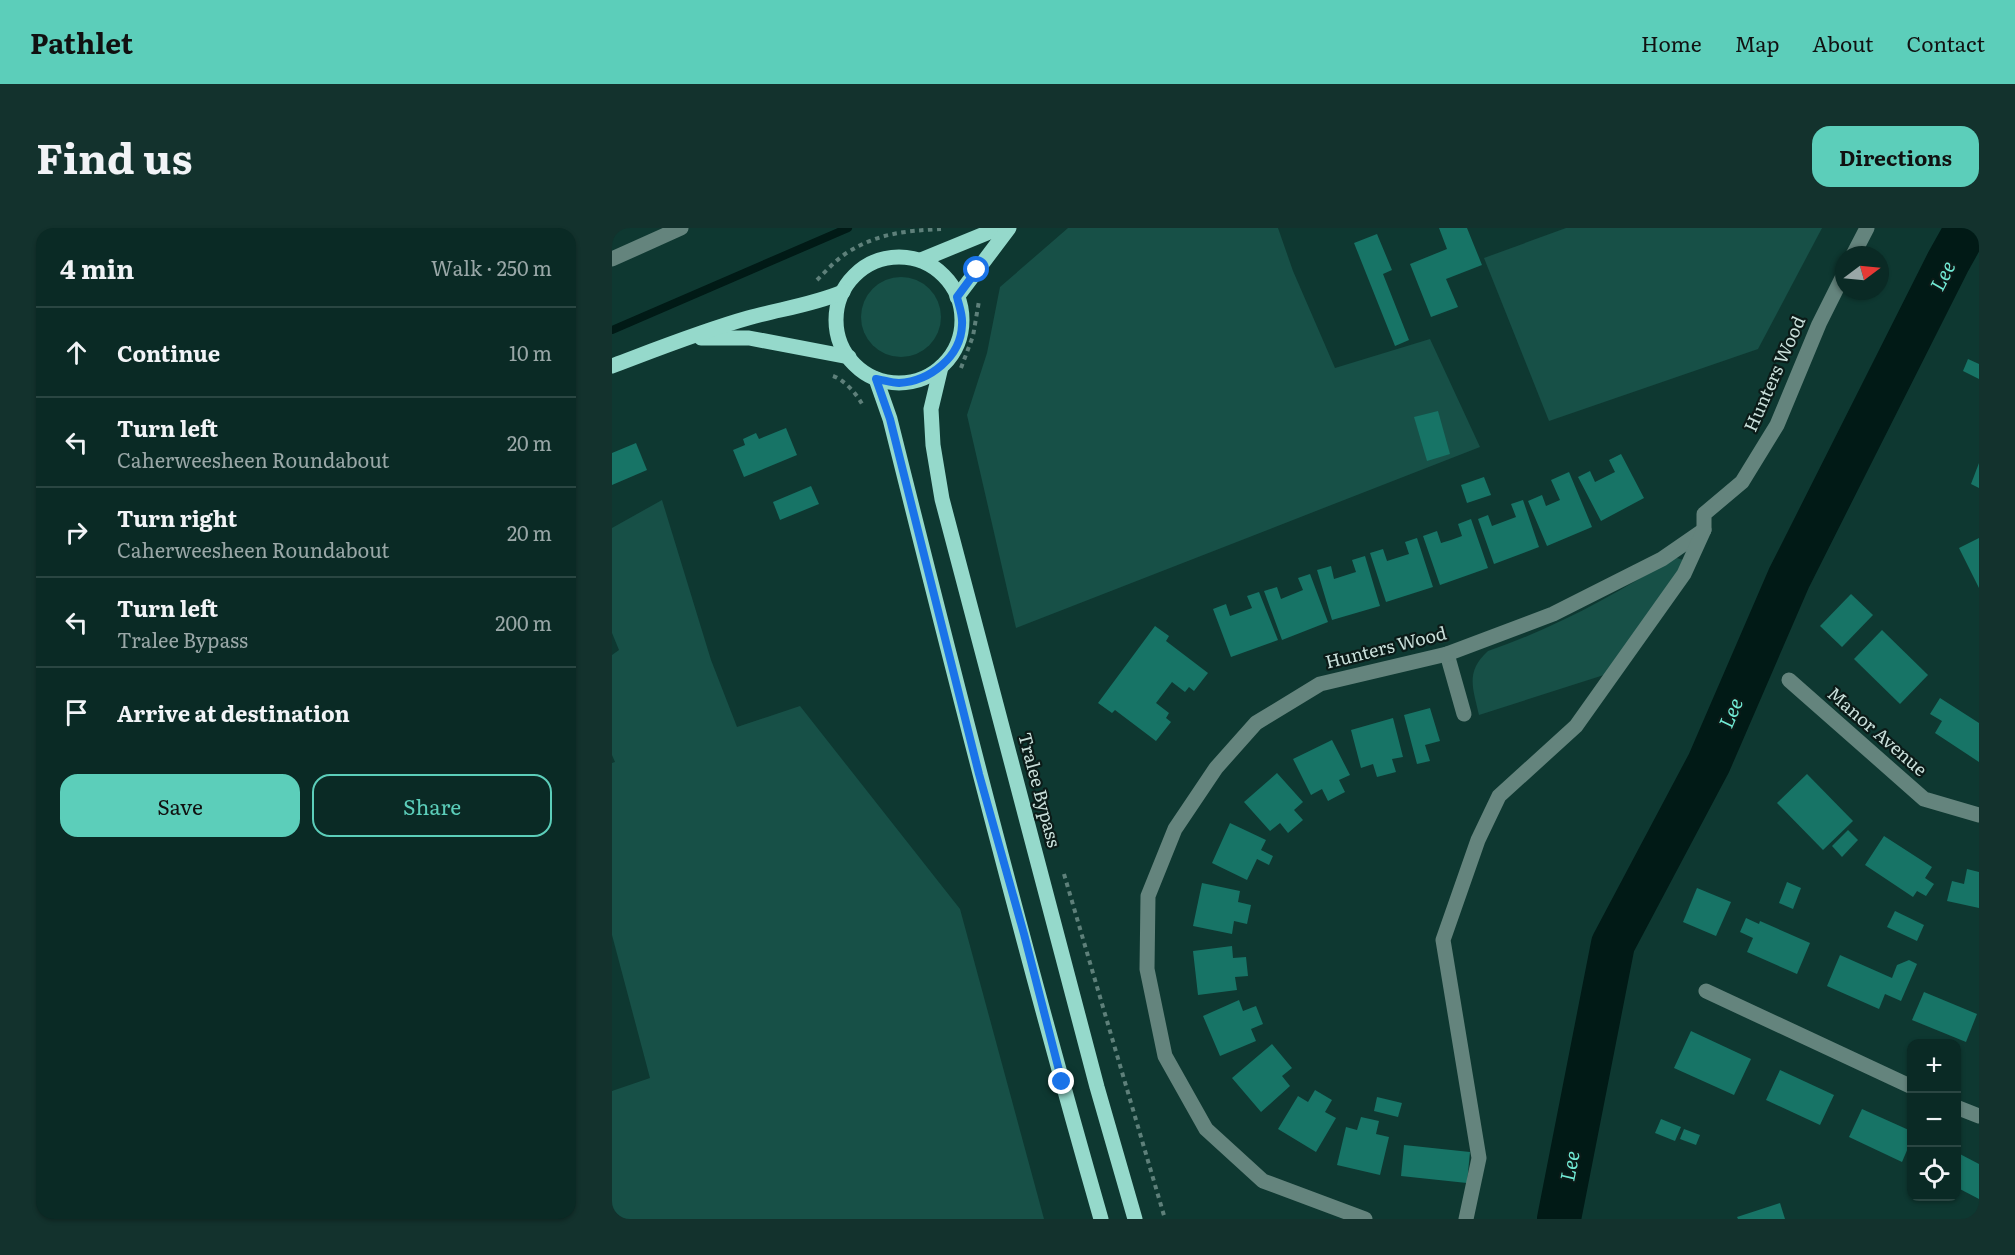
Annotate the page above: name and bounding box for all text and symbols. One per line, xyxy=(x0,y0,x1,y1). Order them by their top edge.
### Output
text: Pathlet xyxy=(30,21,133,63)
text: Home xyxy=(1641,27,1702,58)
text: Map xyxy=(1735,27,1779,58)
text: About xyxy=(1812,27,1874,58)
text: Contact xyxy=(1907,27,1985,58)
text: Find us xyxy=(36,125,193,187)
button: Directions xyxy=(1812,126,1979,187)
north arrow xyxy=(1835,246,1889,300)
text: 4 min xyxy=(60,248,134,287)
text: Walk · 250 m xyxy=(431,252,552,282)
water label: Lee xyxy=(1921,255,1962,296)
route start xyxy=(963,256,989,282)
street label: Hunters Wood xyxy=(1736,311,1811,436)
icon: ahead xyxy=(60,336,93,369)
text: Continue xyxy=(117,336,220,369)
text: 10 m xyxy=(509,337,552,367)
text: Turn left xyxy=(117,411,218,444)
icon: left xyxy=(60,426,93,459)
text: 20 m xyxy=(507,427,552,457)
text: Caherweesheen Roundabout xyxy=(117,444,389,474)
text: Turn right xyxy=(117,501,237,534)
icon: right xyxy=(60,516,93,549)
text: 20 m xyxy=(507,517,552,547)
text: Caherweesheen Roundabout xyxy=(117,534,389,564)
text: Turn left xyxy=(117,591,218,624)
icon: left xyxy=(60,606,93,639)
text: 200 m xyxy=(495,607,552,637)
street label: Hunters Wood xyxy=(1322,618,1449,675)
text: Tralee Bypass xyxy=(117,624,248,654)
street label: Manor Avenue xyxy=(1822,680,1934,782)
water label: Lee xyxy=(1709,692,1749,732)
icon: arrive xyxy=(60,696,93,729)
text: Arrive at destination xyxy=(117,696,350,729)
street label: Tralee Bypass xyxy=(1012,729,1069,850)
button: Save xyxy=(60,774,300,837)
button: Share xyxy=(312,774,552,837)
map controls xyxy=(1907,1039,1961,1201)
button: + xyxy=(1907,1039,1961,1093)
route end xyxy=(1048,1068,1074,1094)
button: − xyxy=(1907,1093,1961,1147)
button: locate xyxy=(1907,1147,1961,1201)
water label: Lee xyxy=(1550,1148,1586,1183)

